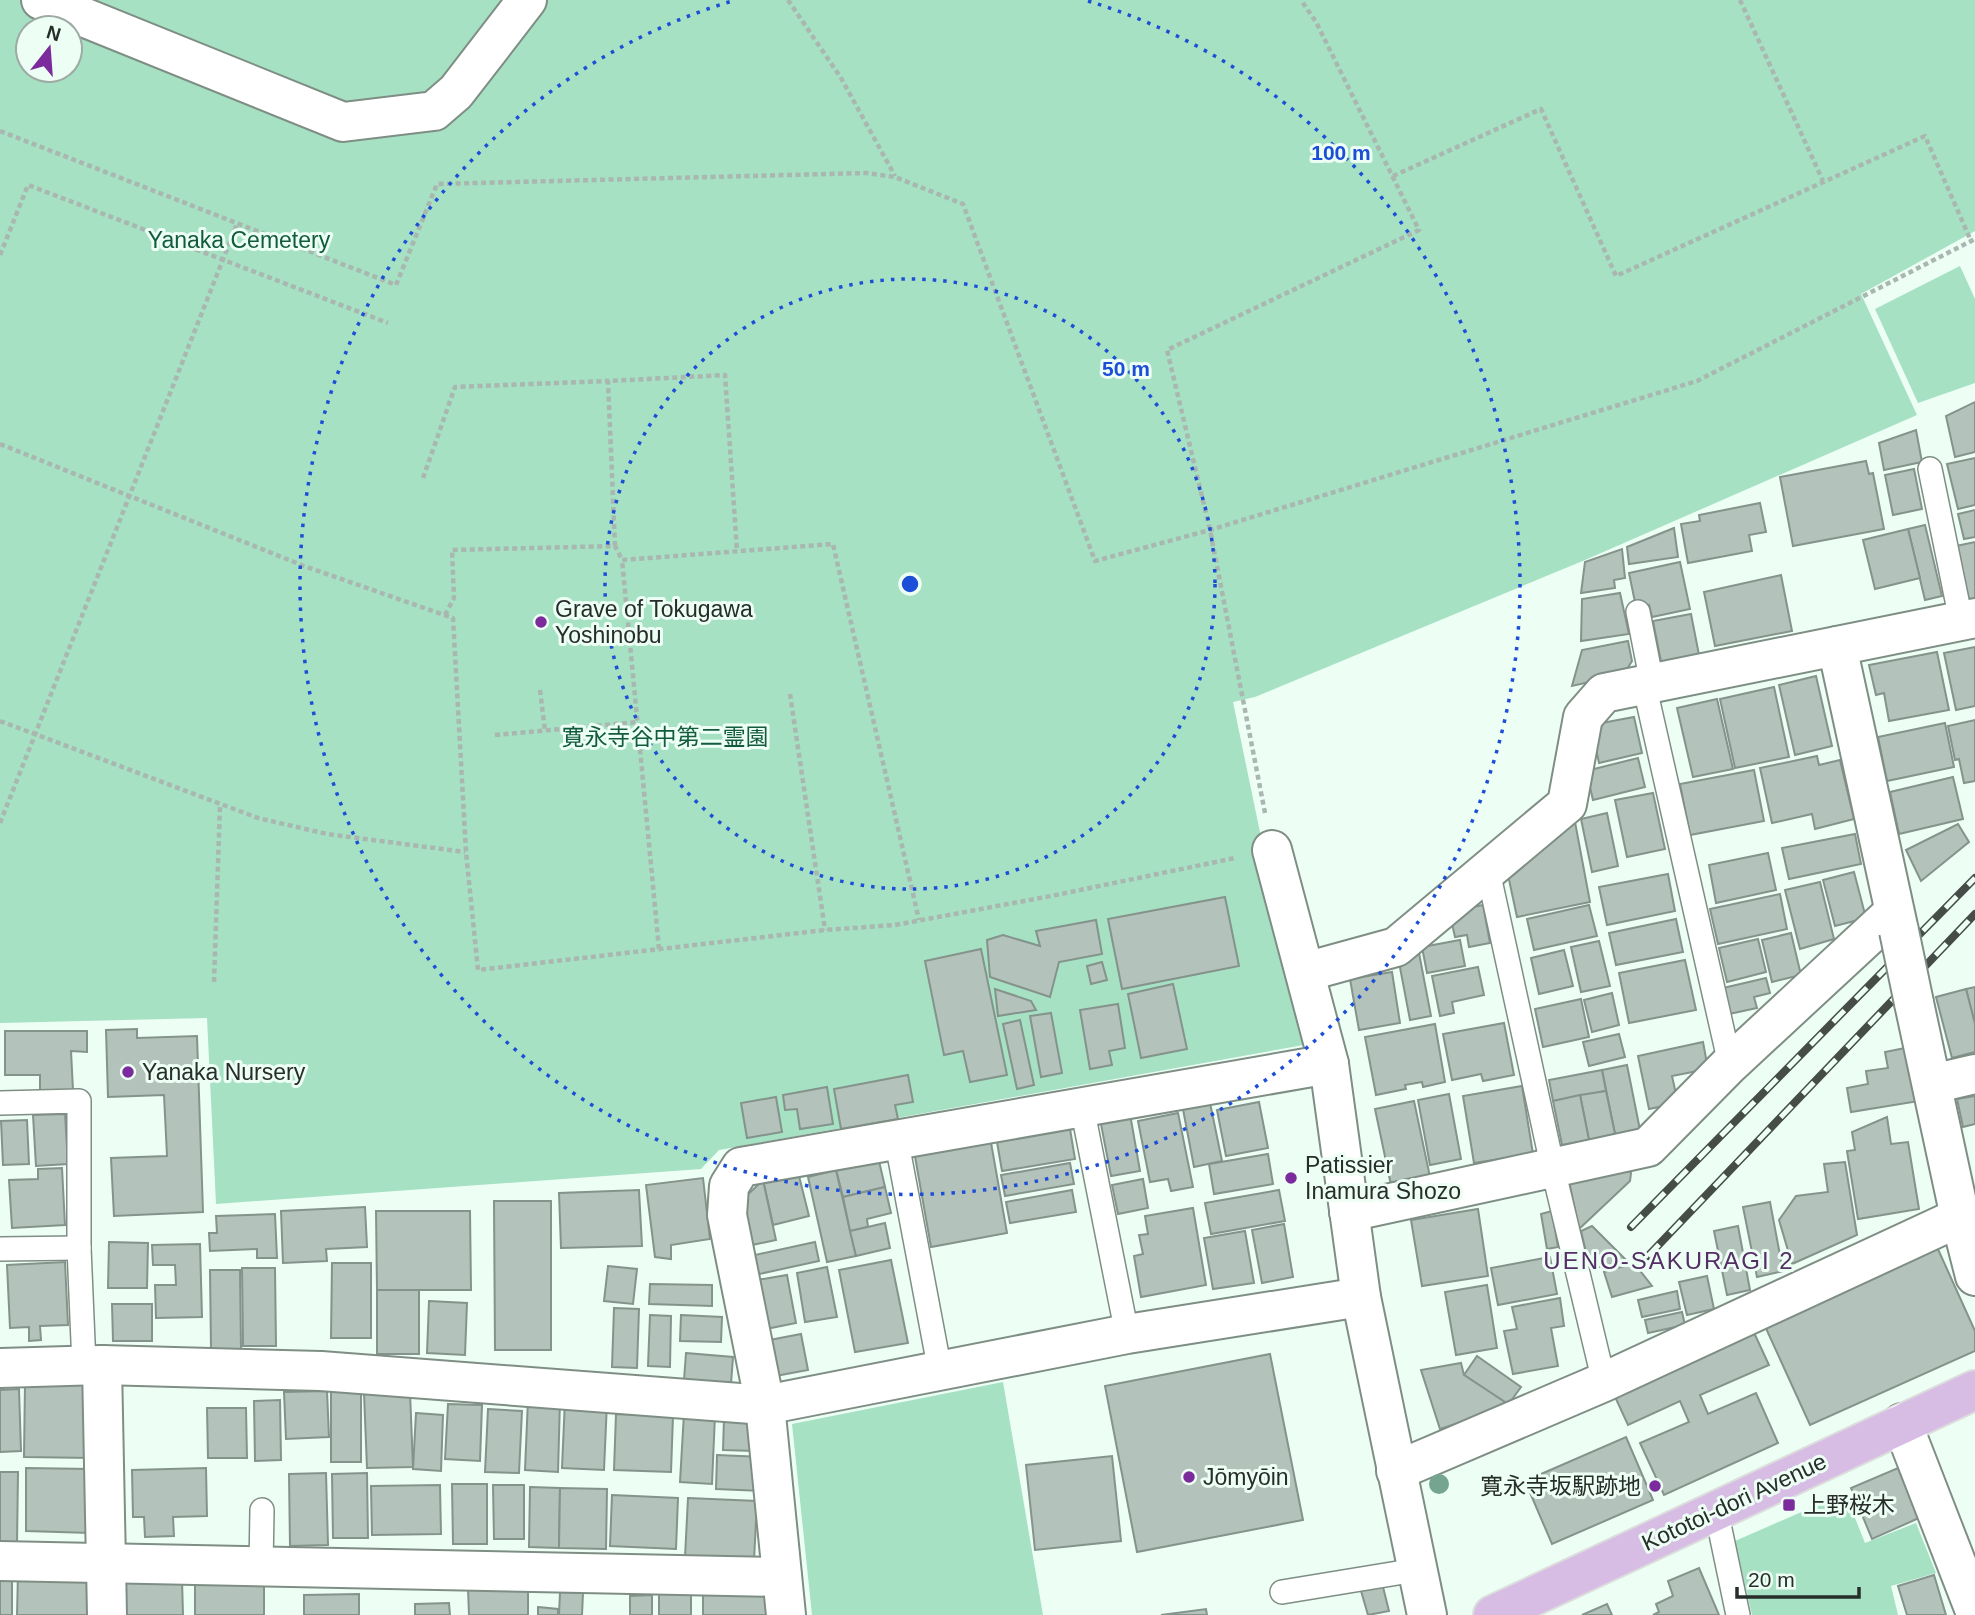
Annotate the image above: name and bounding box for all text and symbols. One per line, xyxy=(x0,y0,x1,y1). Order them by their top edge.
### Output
north arrow xyxy=(14,14,84,84)
text: N xyxy=(44,21,63,45)
text: 100 m xyxy=(1311,141,1371,164)
park label: Yanaka Cemetery xyxy=(148,227,331,253)
text: 50 m xyxy=(1102,357,1150,380)
centre of rings xyxy=(898,572,922,596)
place label: Grave of Tokugawa Yoshinobu xyxy=(555,596,753,648)
marker: Grave of Tokugawa Yoshinobu xyxy=(533,614,549,630)
park label: 寛永寺谷中第二霊園 xyxy=(562,724,769,750)
place label: Yanaka Nursery xyxy=(142,1059,306,1085)
marker: Yanaka Nursery xyxy=(120,1064,136,1080)
place label: Patissier Inamura Shozo xyxy=(1305,1152,1461,1204)
marker: Patissier Inamura Shozo xyxy=(1283,1170,1299,1186)
district label: UENO-SAKURAGI 2 xyxy=(1543,1247,1795,1274)
street label: Kototoi-dori Avenue xyxy=(1638,1448,1830,1556)
place label: Jōmyōin xyxy=(1203,1464,1289,1490)
marker: Jōmyōin xyxy=(1181,1469,1197,1485)
place label: 寛永寺坂駅跡地 xyxy=(1480,1473,1641,1499)
marker: 寛永寺坂駅跡地 xyxy=(1647,1478,1663,1494)
place label: 上野桜木 xyxy=(1803,1492,1895,1518)
marker: 上野桜木 xyxy=(1781,1497,1797,1513)
scale bar xyxy=(1737,1556,1860,1600)
text: 20 m xyxy=(1748,1568,1795,1591)

